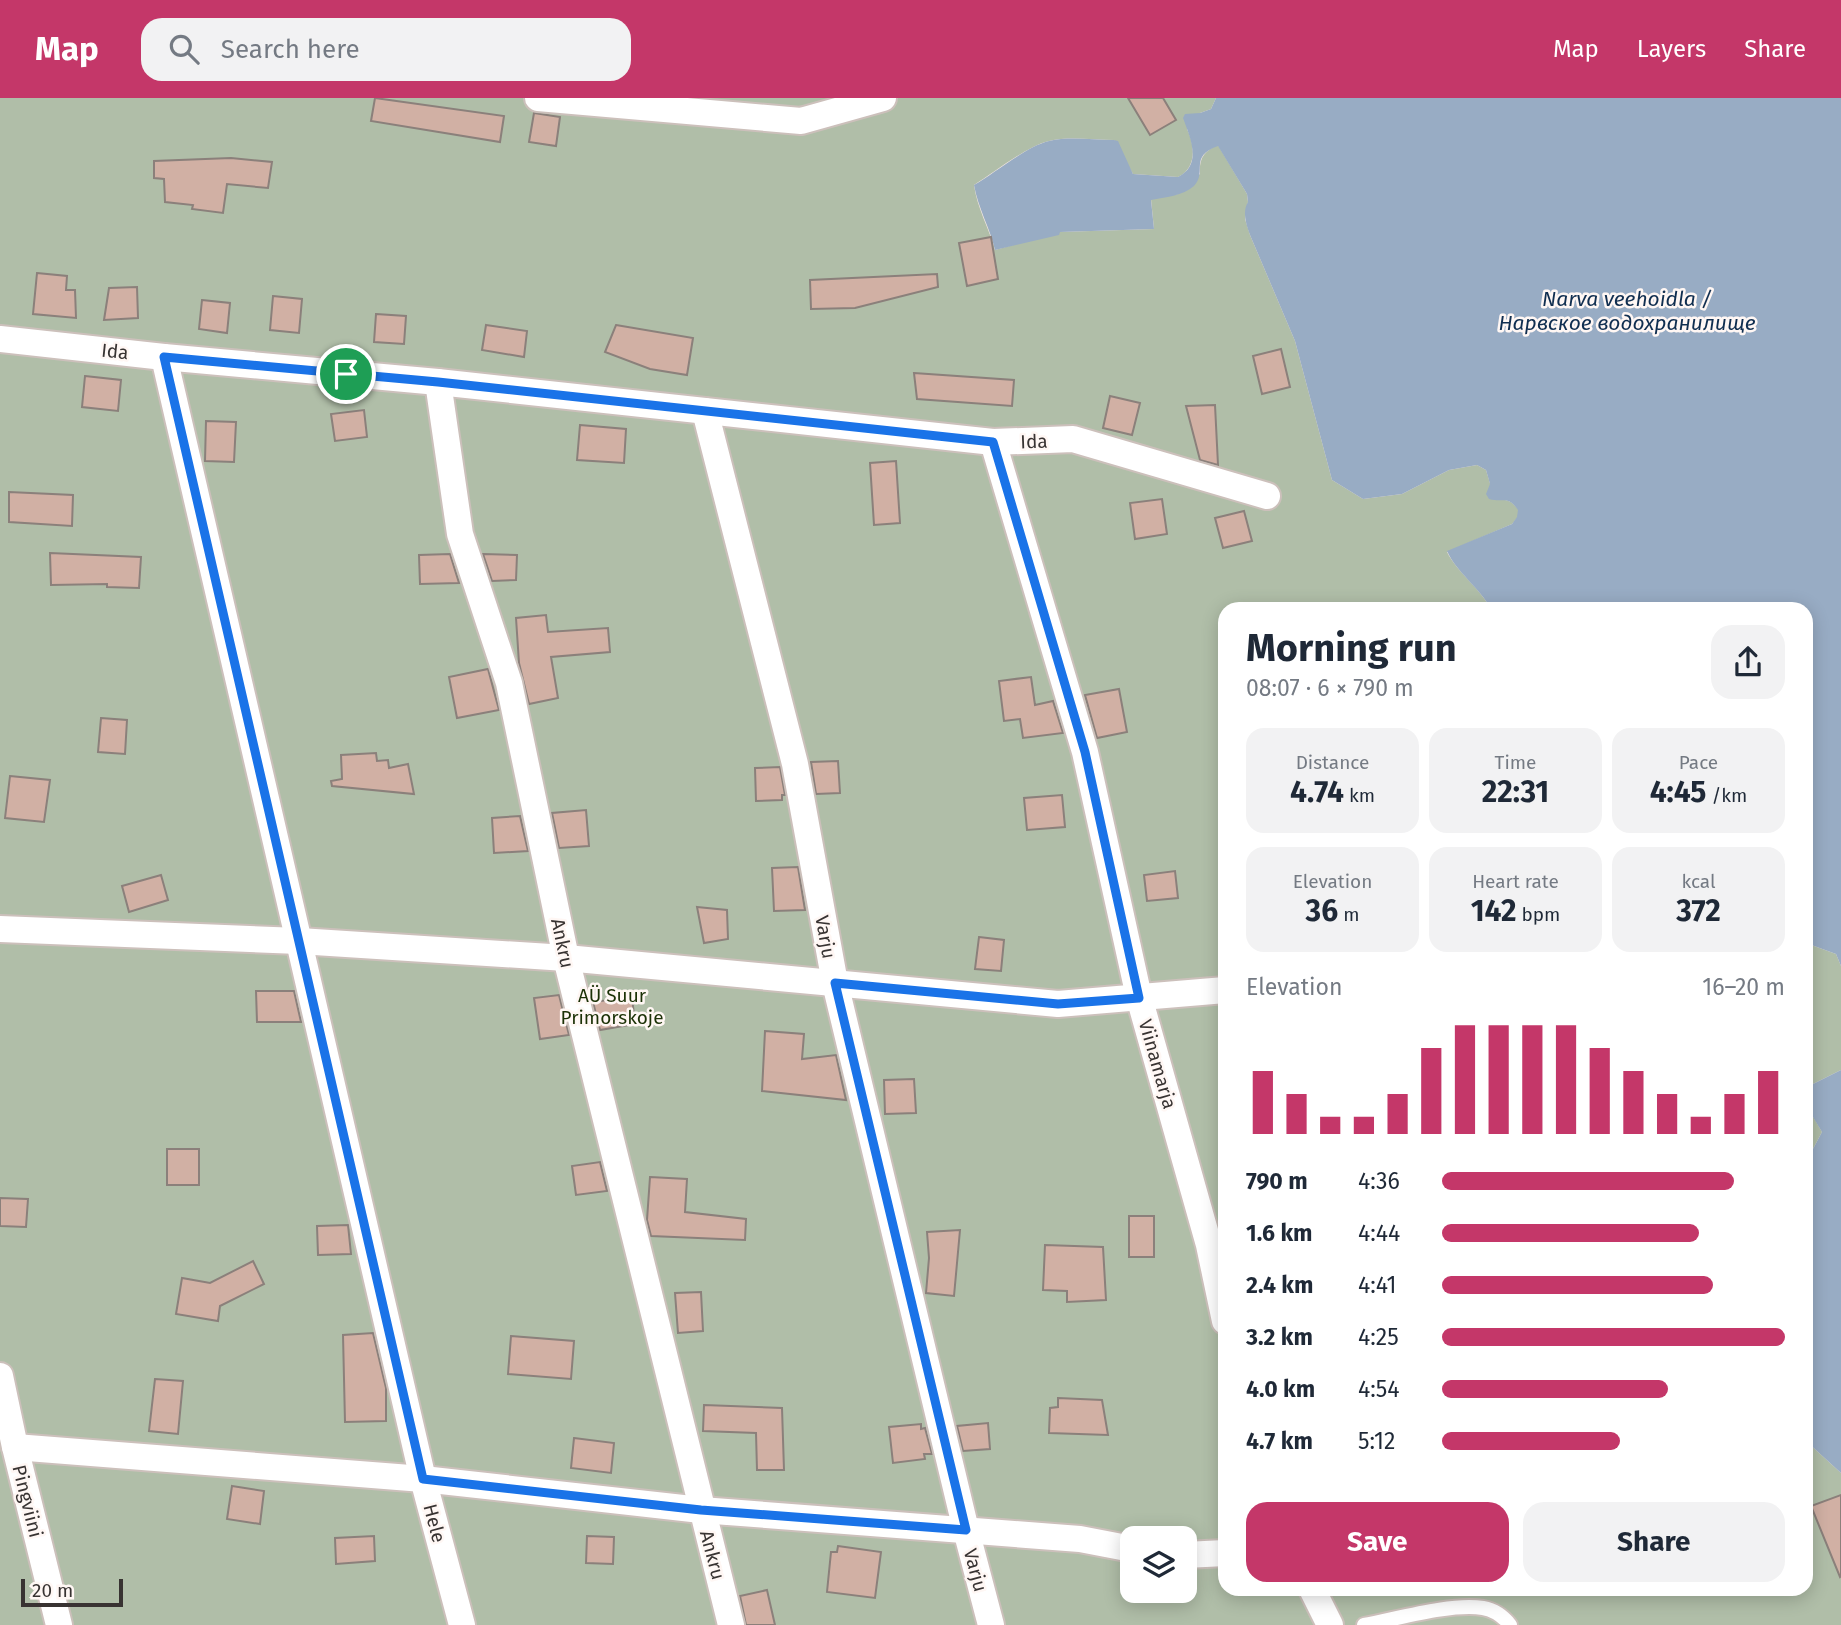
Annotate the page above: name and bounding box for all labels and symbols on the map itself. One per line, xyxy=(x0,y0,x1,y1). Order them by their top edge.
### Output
water label: Narva veehoidla / Нарвское водохранилище xyxy=(1498,286,1756,336)
street label: Ida xyxy=(100,339,130,364)
pin xyxy=(316,344,376,404)
street label: Ida xyxy=(1020,430,1048,453)
street label: Varju xyxy=(810,914,841,961)
street label: Ankru xyxy=(546,916,579,970)
park label: AÜ Suur Primorskoje xyxy=(561,984,663,1029)
street label: Viinamarja xyxy=(1134,1017,1181,1112)
street label: Pingviini xyxy=(7,1462,48,1540)
street label: Hele xyxy=(418,1501,451,1545)
street label: Ankru xyxy=(695,1528,730,1582)
street label: Varju xyxy=(959,1546,992,1594)
scale bar xyxy=(21,1576,122,1608)

